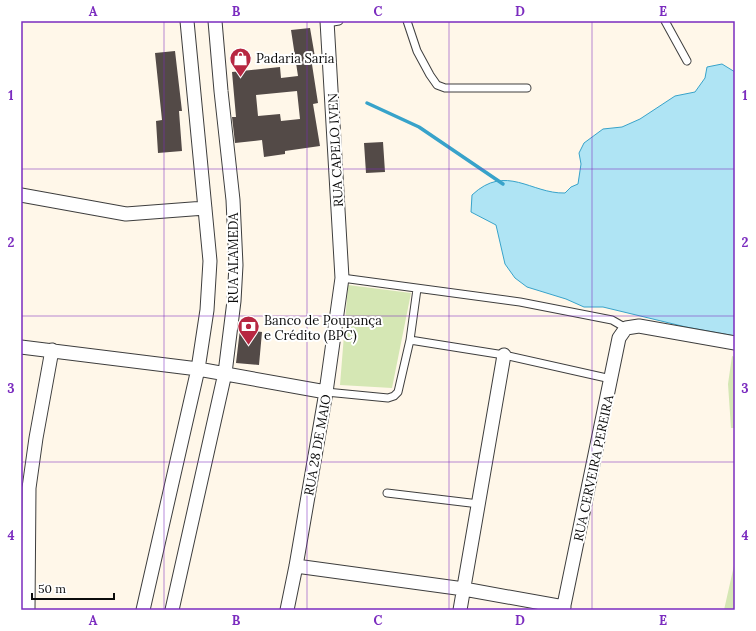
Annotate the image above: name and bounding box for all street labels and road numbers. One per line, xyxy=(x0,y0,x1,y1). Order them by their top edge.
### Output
street label: RUA CAPELO IVEN xyxy=(324,93,347,207)
street label: RUA ALAMEDA xyxy=(225,212,242,303)
street label: RUA 28 DE MAIO xyxy=(300,393,335,497)
street label: RUA CERVEIRA PEREIRA xyxy=(570,393,617,543)

